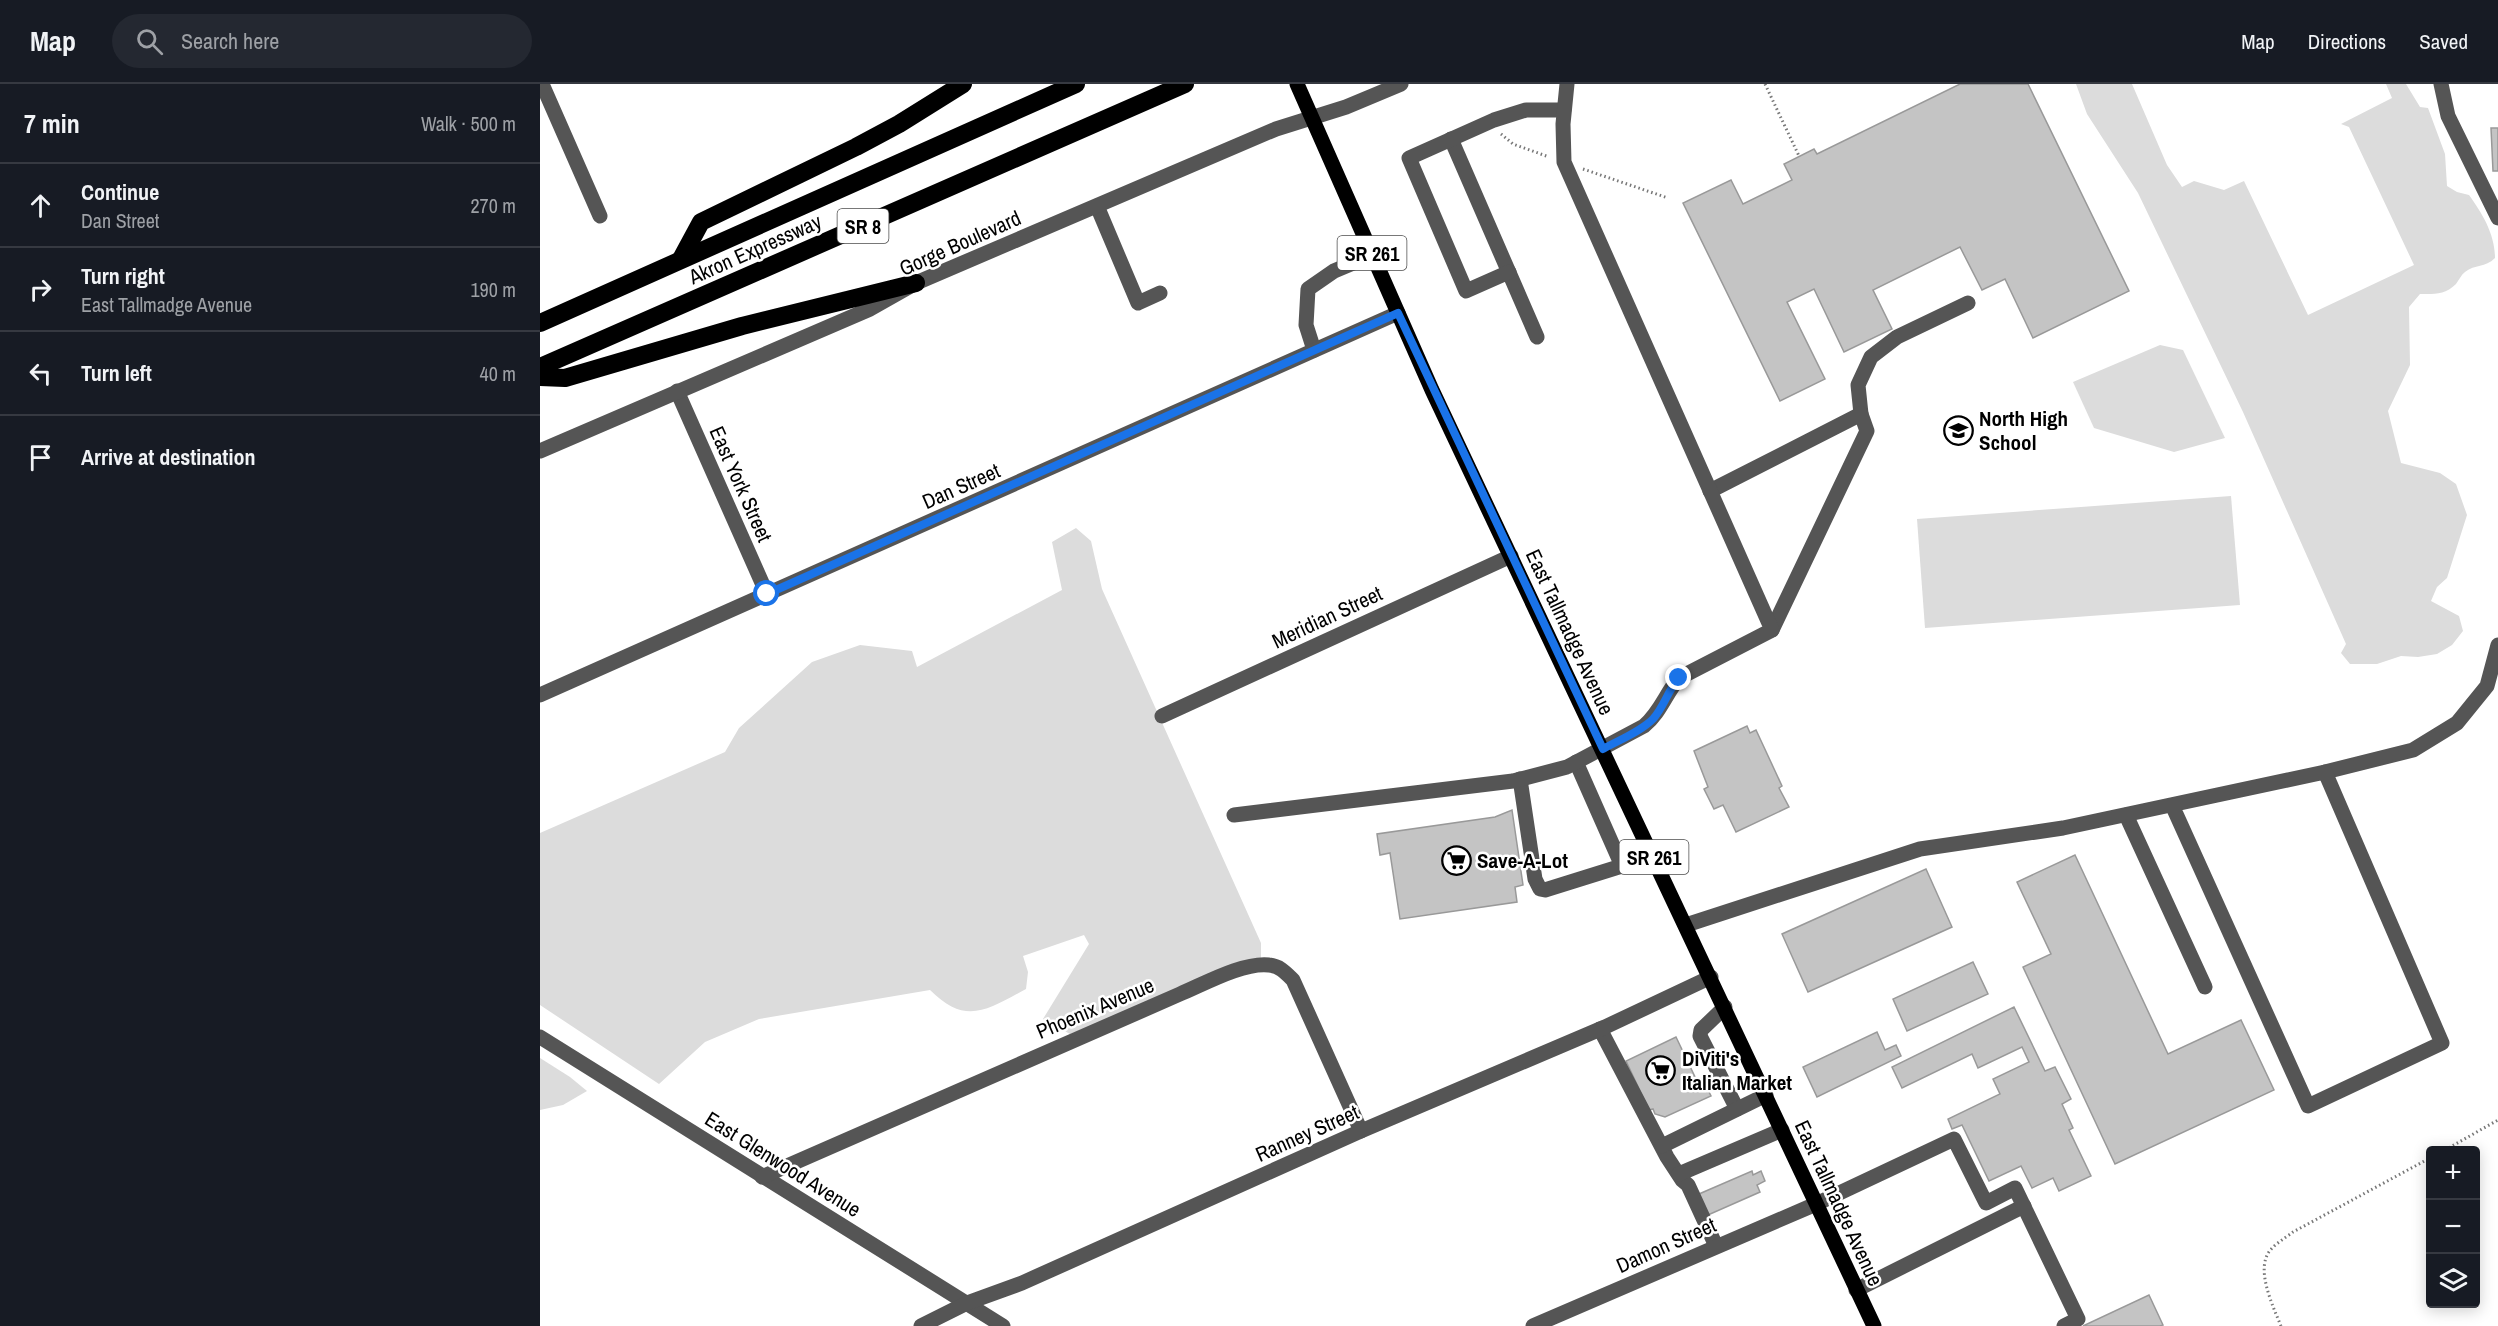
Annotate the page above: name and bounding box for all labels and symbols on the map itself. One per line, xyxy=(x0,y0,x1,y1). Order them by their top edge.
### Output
street label: Gorge Boulevard xyxy=(895,203,1025,283)
street label: Akron Expressway xyxy=(683,207,826,292)
road number: SR 8 xyxy=(838,209,888,243)
road number: SR 261 xyxy=(1338,236,1406,270)
place label: North High School xyxy=(1979,404,2068,457)
school or university icon: North High School xyxy=(1942,414,1974,446)
street label: East York Street xyxy=(703,422,779,547)
street label: Dan Street xyxy=(917,456,1005,516)
street label: East Tallmadge Avenue xyxy=(1519,544,1621,720)
street label: Meridian Street xyxy=(1267,579,1387,655)
route start xyxy=(753,580,779,606)
route end xyxy=(1665,664,1691,690)
road number: SR 261 xyxy=(1620,840,1688,874)
supermarket icon: Save-A-Lot xyxy=(1440,844,1472,876)
place label: Save-A-Lot xyxy=(1477,846,1568,875)
street label: Phoenix Avenue xyxy=(1032,970,1158,1046)
place label: DiViti's Italian Market xyxy=(1682,1044,1792,1097)
supermarket icon: DiViti's Italian Market xyxy=(1645,1054,1677,1086)
street label: Ranney Street xyxy=(1251,1097,1363,1169)
street label: East Glenwood Avenue xyxy=(700,1104,866,1224)
street label: East Tallmadge Avenue xyxy=(1788,1115,1890,1291)
street label: Damon Street xyxy=(1612,1210,1721,1280)

